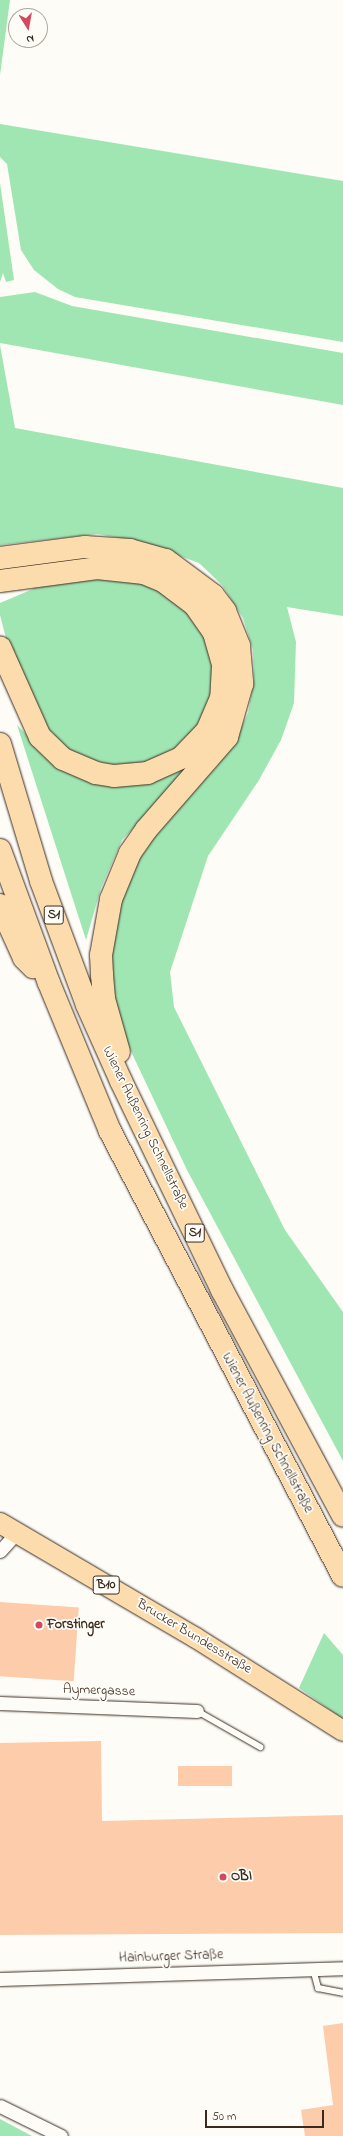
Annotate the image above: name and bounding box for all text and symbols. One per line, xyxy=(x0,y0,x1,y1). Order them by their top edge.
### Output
north arrow xyxy=(8,8,48,48)
text: N xyxy=(25,30,35,47)
road number: S1 xyxy=(43,904,65,926)
street label: Wiener Außenring Schnellstraße xyxy=(98,1044,192,1212)
road number: S1 xyxy=(184,1222,206,1244)
street label: Wiener Außenring Schnellstraße xyxy=(218,1350,316,1516)
road number: B10 xyxy=(92,1574,120,1596)
street label: Brucker Bundesstraße xyxy=(134,1596,254,1678)
place label: Forstinger xyxy=(47,1617,105,1633)
marker: Forstinger xyxy=(34,1620,44,1630)
street label: Aymergasse xyxy=(63,1681,135,1701)
place label: OBI xyxy=(231,1869,252,1885)
marker: OBI xyxy=(218,1872,228,1882)
street label: Hainburger Straße xyxy=(119,1947,223,1967)
scale bar xyxy=(207,2102,326,2128)
text: 50 m xyxy=(212,2108,236,2126)

